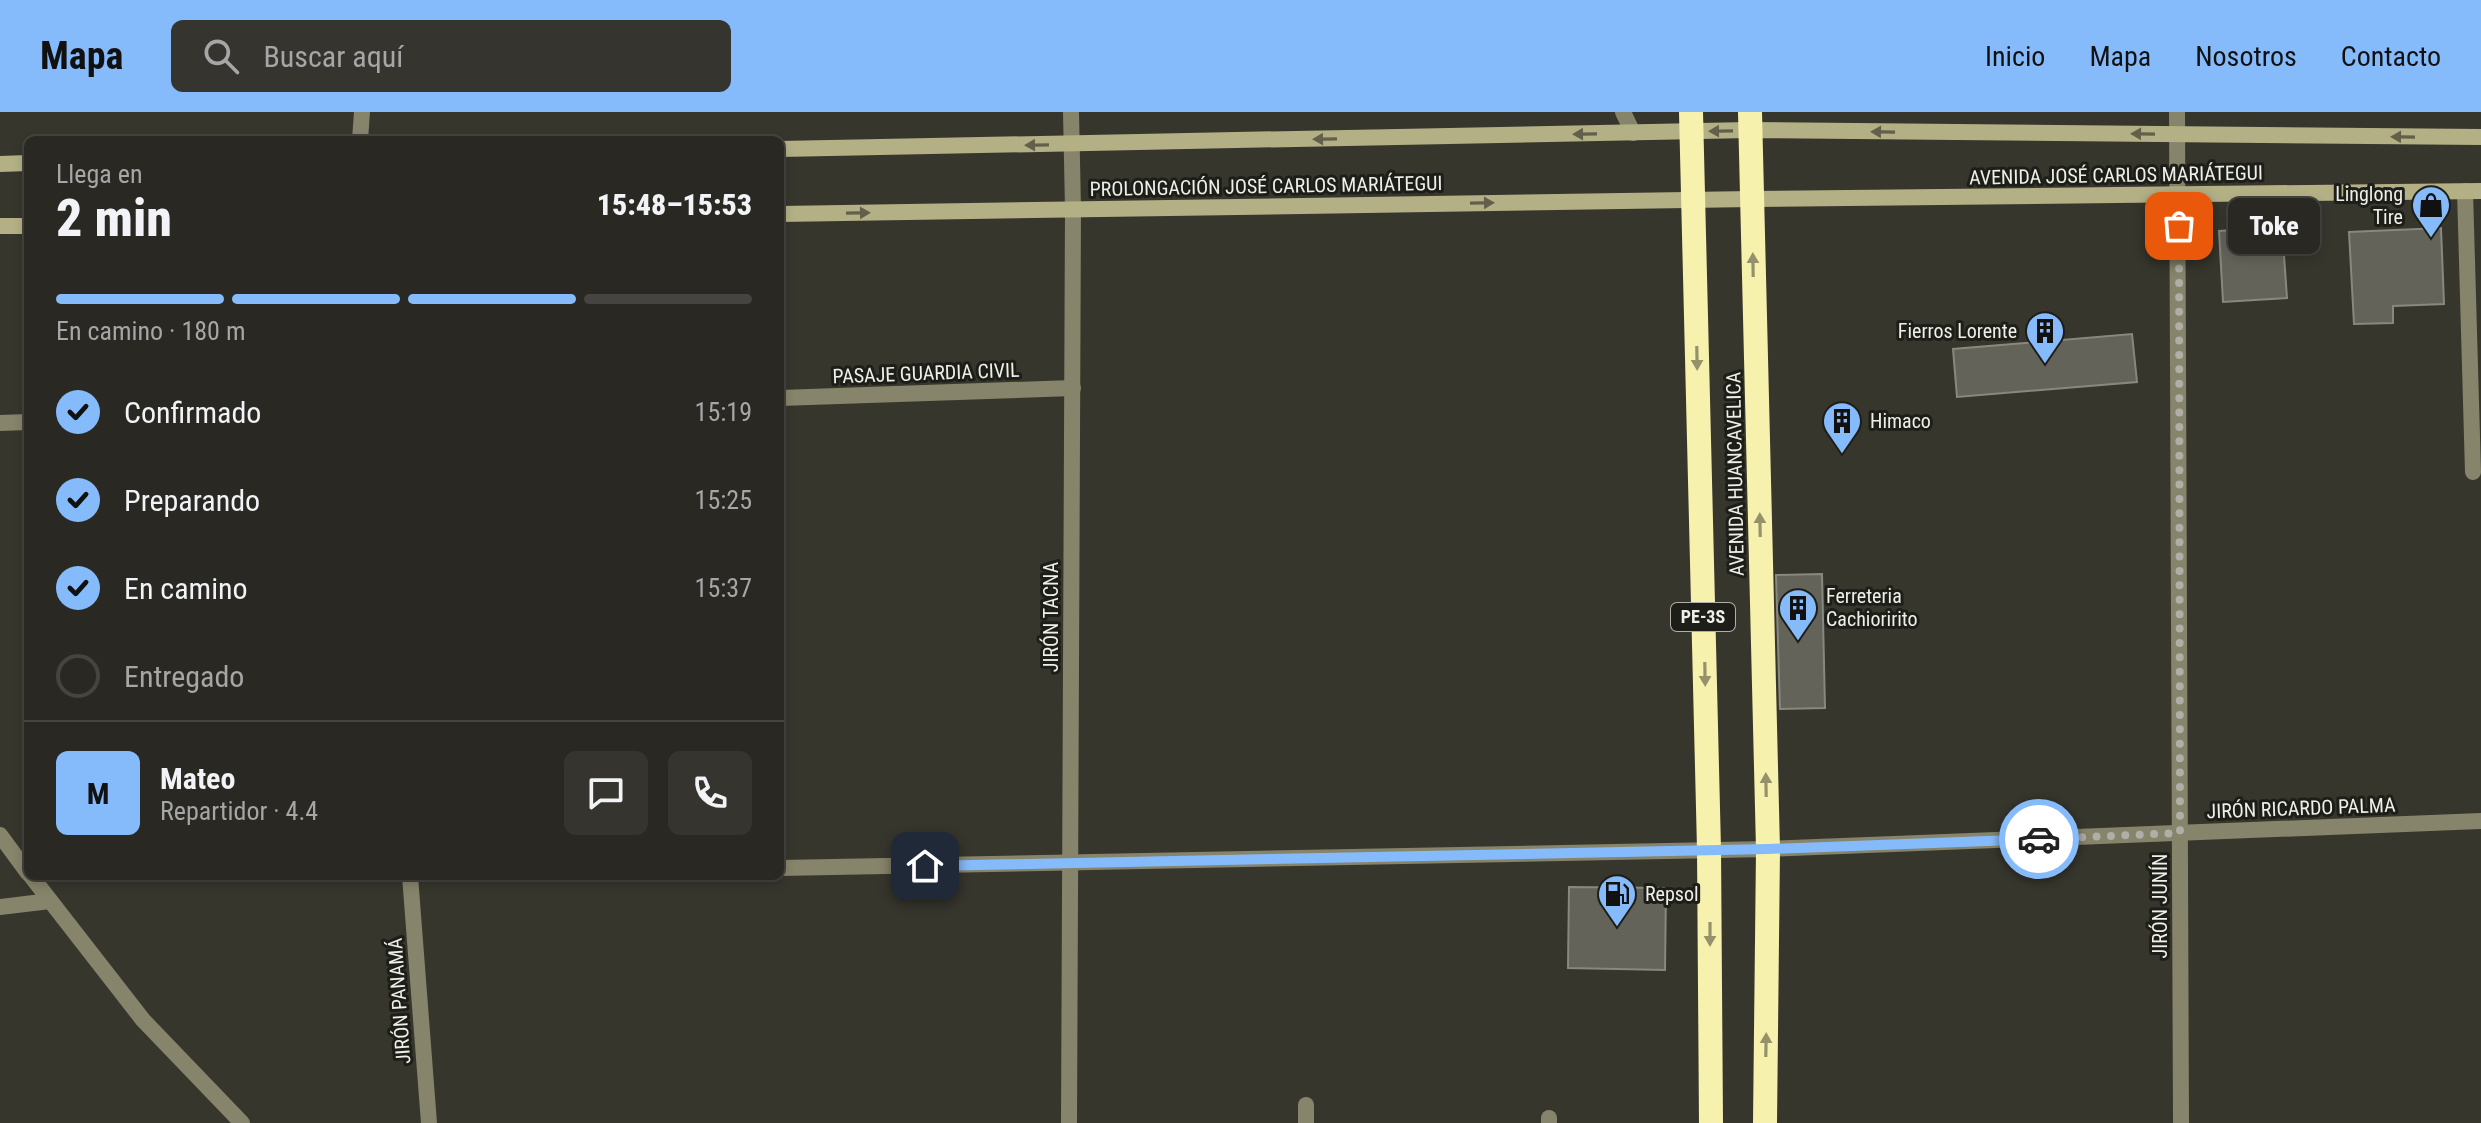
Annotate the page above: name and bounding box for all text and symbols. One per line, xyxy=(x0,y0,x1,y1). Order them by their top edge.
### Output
search box xyxy=(171,20,731,92)
text: Mapa xyxy=(40,34,123,78)
icon: search xyxy=(199,34,243,78)
text: Buscar aquí xyxy=(263,39,403,74)
text: Inicio xyxy=(1985,40,2045,73)
text: Mapa xyxy=(2089,40,2151,73)
text: Nosotros xyxy=(2195,40,2297,73)
text: Contacto xyxy=(2341,40,2441,73)
one-way arrow xyxy=(1708,125,1733,137)
one-way arrow xyxy=(1870,126,1895,138)
one-way arrow xyxy=(1572,127,1597,140)
one-way arrow xyxy=(2130,128,2155,140)
one-way arrow xyxy=(2390,131,2415,143)
one-way arrow xyxy=(1312,133,1337,145)
one-way arrow xyxy=(1024,138,1049,151)
text: Llega en xyxy=(56,159,143,189)
street label: AVENIDA JOSÉ CARLOS MARIÁTEGUI xyxy=(1969,160,2263,190)
street label: PROLONGACIÓN JOSÉ CARLOS MARIÁTEGUI xyxy=(1089,171,1443,201)
place label: Linglong Tire xyxy=(2335,182,2403,229)
shop icon: Linglong Tire xyxy=(2410,184,2452,239)
text: 15:48–15:53 xyxy=(597,187,752,222)
text: 2 min xyxy=(56,188,172,249)
pin xyxy=(2145,192,2213,260)
one-way arrow xyxy=(1470,197,1495,209)
callout: Toke xyxy=(2227,198,2319,254)
icon: bag xyxy=(2157,204,2201,248)
one-way arrow xyxy=(846,206,871,219)
text: Toke xyxy=(2249,211,2299,241)
one-way arrow xyxy=(1747,252,1760,277)
building icon: Fierros Lorente xyxy=(2024,310,2066,365)
text: En camino · 180 m xyxy=(56,316,245,346)
place label: Fierros Lorente xyxy=(1898,319,2017,343)
one-way arrow xyxy=(1691,346,1703,371)
street label: PASAJE GUARDIA CIVIL xyxy=(832,358,1020,388)
street label: AVENIDA HUANCAVELICA xyxy=(1721,371,1749,576)
icon: check xyxy=(56,390,100,434)
text: Confirmado xyxy=(124,395,261,430)
text: 15:19 xyxy=(695,397,752,427)
building icon: Himaco xyxy=(1821,400,1863,455)
place label: Himaco xyxy=(1870,409,1931,433)
icon: check xyxy=(56,478,100,522)
text: Preparando xyxy=(124,483,260,518)
text: 15:25 xyxy=(695,485,752,515)
one-way arrow xyxy=(1754,512,1766,537)
street label: JIRÓN TACNA xyxy=(1039,561,1063,672)
icon: check xyxy=(56,566,100,610)
text: En camino xyxy=(124,571,248,606)
text: 15:37 xyxy=(695,573,752,603)
place label: Ferreteria Cachioririto xyxy=(1826,584,1918,631)
building icon: Ferreteria Cachioririto xyxy=(1777,587,1819,642)
road number: PE-3S xyxy=(1671,603,1735,631)
text: Entregado xyxy=(124,659,244,694)
one-way arrow xyxy=(1698,662,1711,687)
button: chat xyxy=(564,751,648,835)
button: phone xyxy=(668,751,752,835)
text: Mateo xyxy=(160,761,235,796)
one-way arrow xyxy=(1760,772,1773,797)
text: M xyxy=(87,776,109,811)
street label: JIRÓN RICARDO PALMA xyxy=(2206,793,2396,823)
text: Repartidor · 4.4 xyxy=(160,796,318,826)
courier xyxy=(1999,799,2079,879)
icon: car xyxy=(2017,817,2061,861)
pin xyxy=(891,832,959,900)
icon: home xyxy=(903,844,947,888)
street label: JIRÓN JUNÍN xyxy=(2148,854,2172,958)
fuel station icon: Repsol xyxy=(1596,873,1638,928)
place label: Repsol xyxy=(1645,882,1699,906)
one-way arrow xyxy=(1704,922,1716,947)
street label: JIRÓN PANAMÁ xyxy=(383,937,415,1065)
one-way arrow xyxy=(1760,1032,1772,1057)

